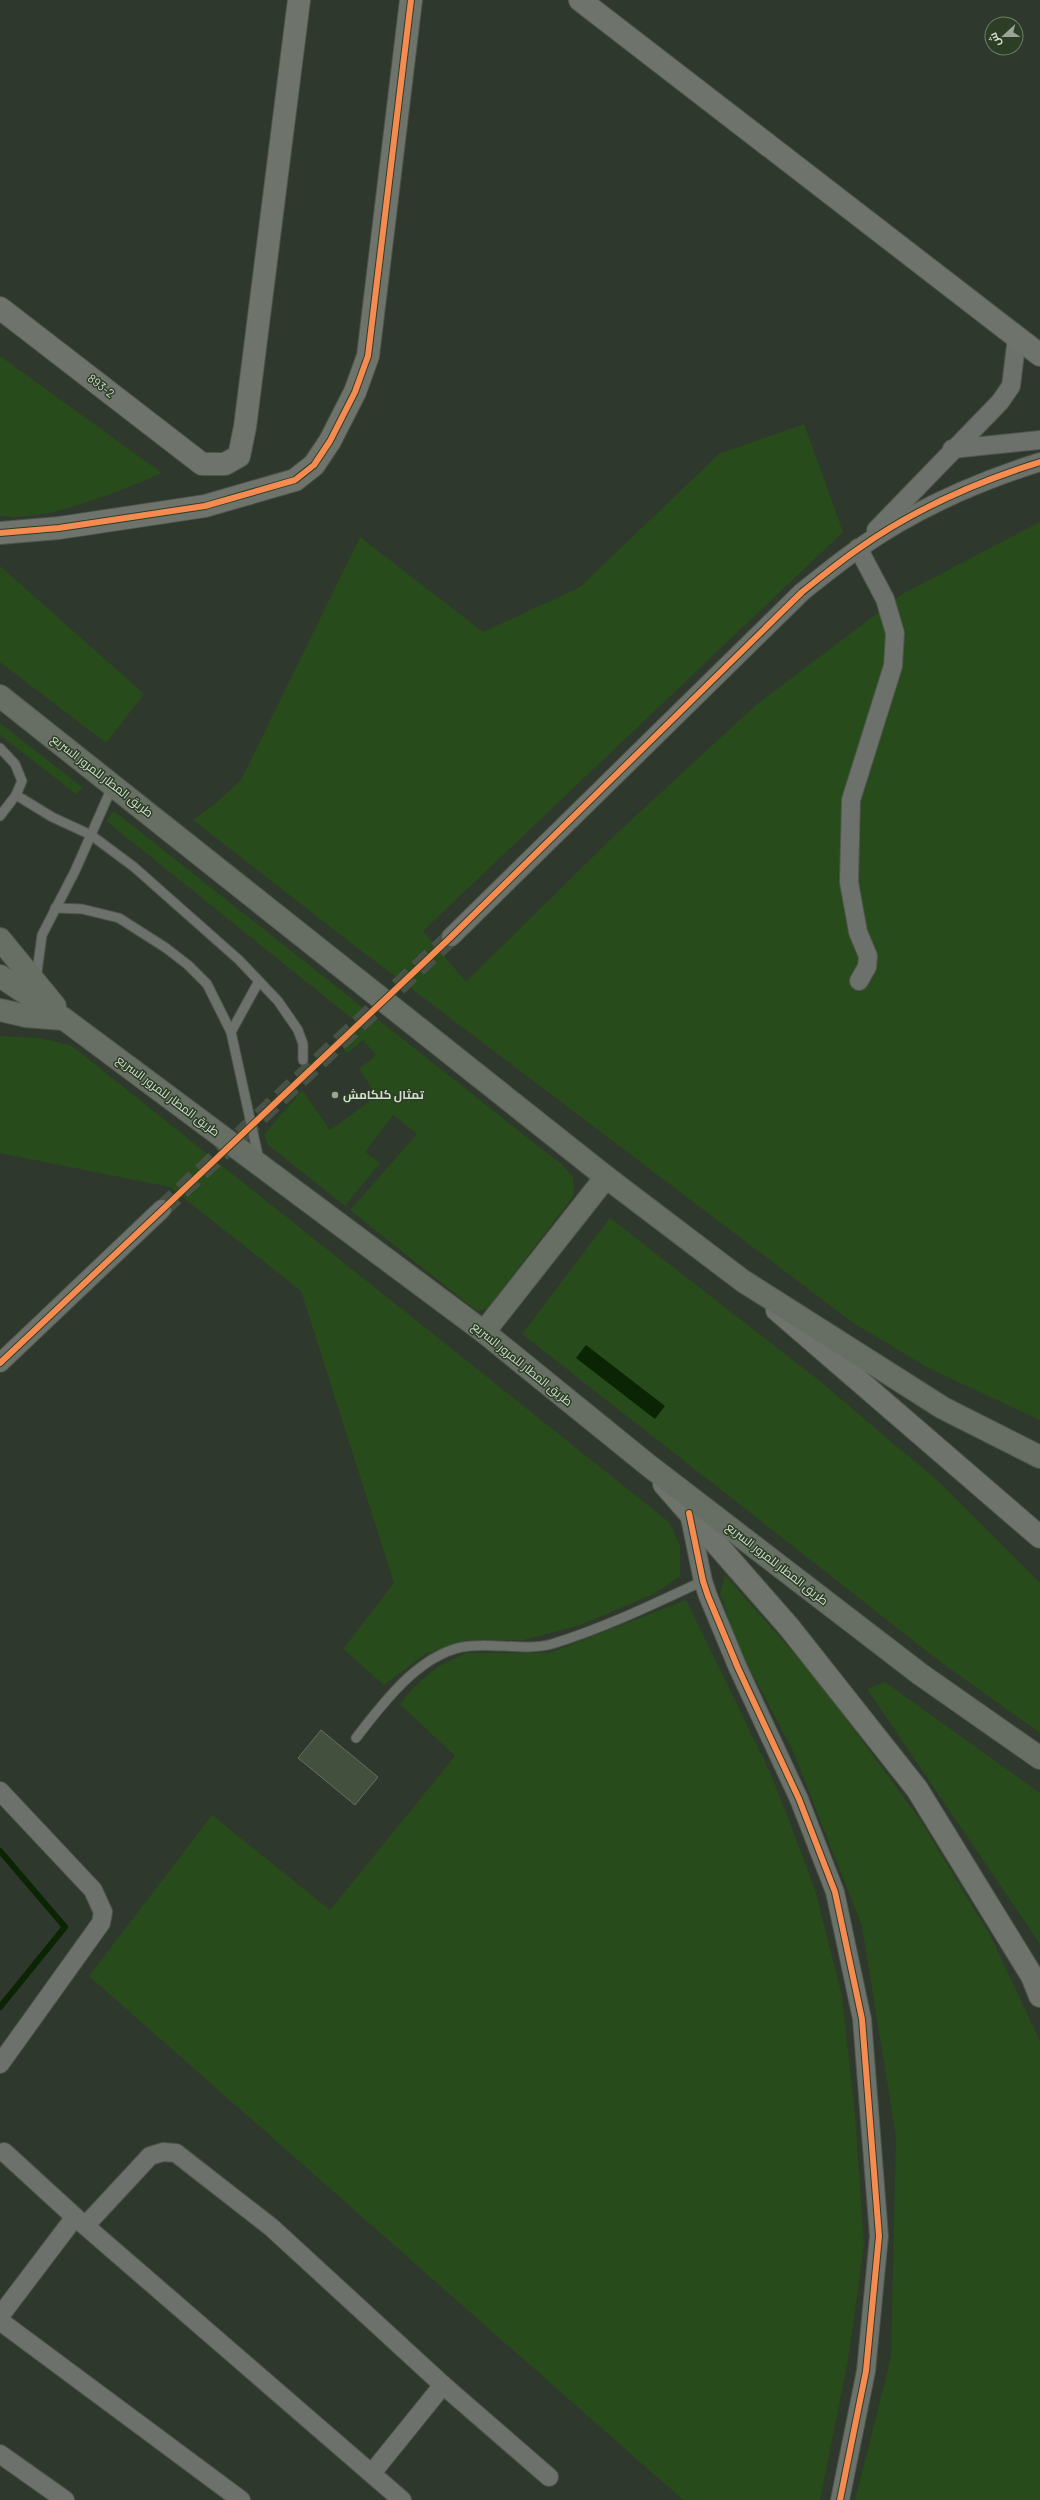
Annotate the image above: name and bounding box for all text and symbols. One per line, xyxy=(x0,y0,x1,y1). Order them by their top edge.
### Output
north arrow xyxy=(984,16,1024,56)
text: ش xyxy=(986,31,1004,49)
street label: 893-2 xyxy=(86,371,118,400)
street label: طريق المطار للمرور السريع xyxy=(48,731,156,821)
street label: طريق المطار للمرور السريع xyxy=(113,1052,223,1140)
place label: تمثال كلكامش xyxy=(343,1087,425,1103)
marker: تمثال كلكامش xyxy=(330,1090,340,1100)
street label: طريق المطار للمرور السريع xyxy=(468,1318,576,1410)
street label: طريق المطار للمرور السريع xyxy=(723,1519,831,1609)

